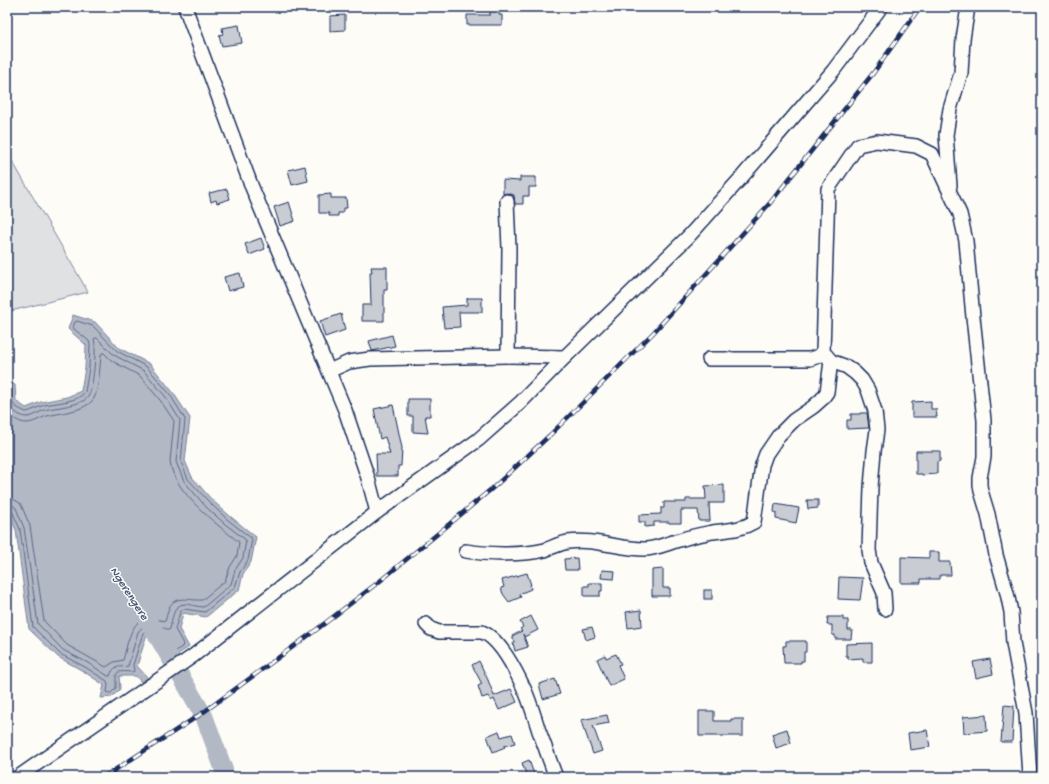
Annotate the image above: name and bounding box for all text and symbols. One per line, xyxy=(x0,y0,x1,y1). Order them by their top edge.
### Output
water label: Ngerengere xyxy=(106,565,151,624)

